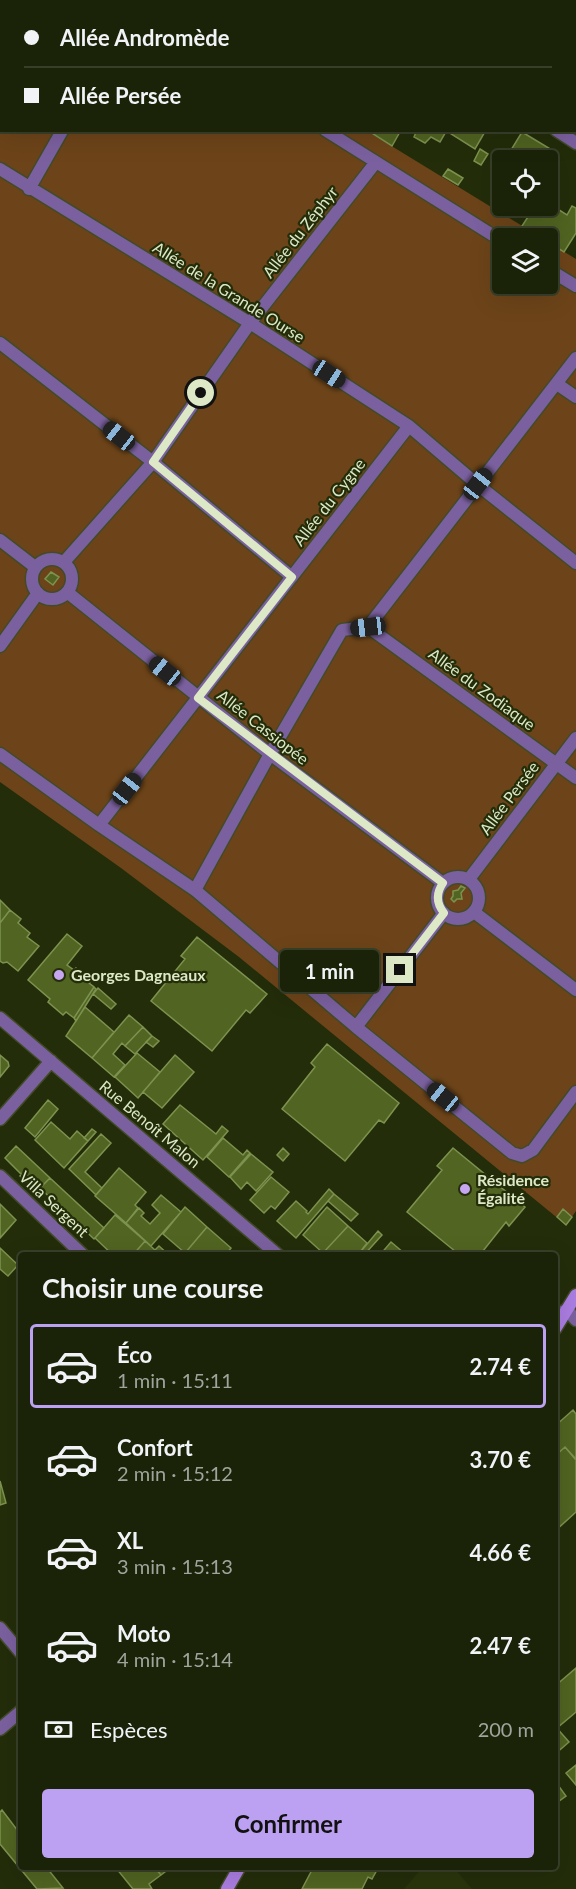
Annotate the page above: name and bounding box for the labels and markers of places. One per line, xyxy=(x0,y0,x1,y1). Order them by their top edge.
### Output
place label: Georges Dagneaux xyxy=(71,965,206,984)
marker: Georges Dagneaux xyxy=(52,968,66,982)
place label: Résidence Égalité xyxy=(477,1170,550,1207)
marker: Résidence Égalité xyxy=(458,1182,472,1196)

